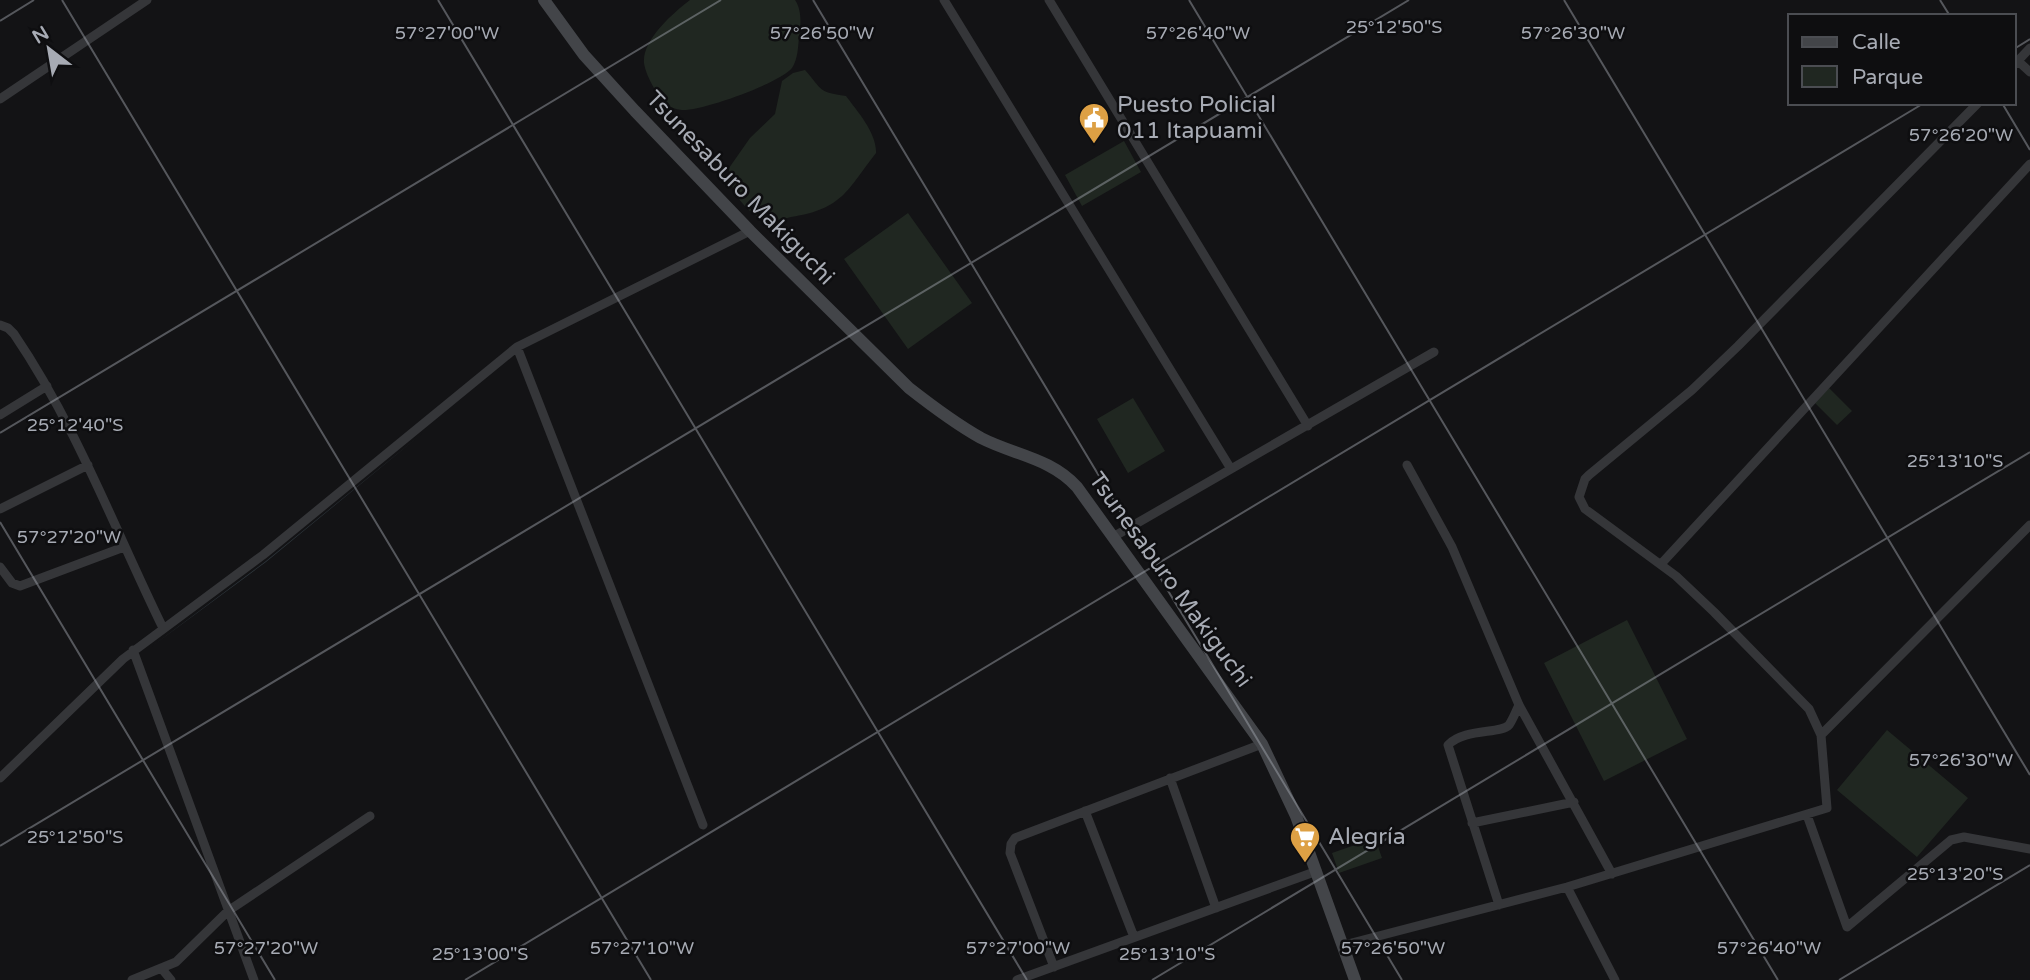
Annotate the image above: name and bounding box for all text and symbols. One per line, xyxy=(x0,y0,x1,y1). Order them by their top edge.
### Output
north arrow xyxy=(14,14,84,84)
legend xyxy=(1788,14,2016,105)
text: 25°12'50"S xyxy=(1346,16,1442,38)
text: N xyxy=(29,22,53,49)
text: 57°27'00"W xyxy=(395,22,499,44)
text: 57°26'50"W xyxy=(770,22,874,44)
text: 57°26'40"W xyxy=(1146,22,1250,44)
text: 57°26'30"W xyxy=(1521,22,1625,44)
text: Calle xyxy=(1852,30,1901,55)
text: Parque xyxy=(1852,65,1923,90)
street label: Tsunesaburo Makiguchi xyxy=(640,85,840,291)
place label: Puesto Policial 011 Itapuami xyxy=(1117,91,1276,145)
public building icon: Puesto Policial 011 Itapuami xyxy=(1077,101,1111,145)
text: 57°26'20"W xyxy=(1909,124,2013,146)
text: 25°12'40"S xyxy=(27,414,123,436)
text: 25°13'10"S xyxy=(1907,450,2003,472)
street label: Tsunesaburo Makiguchi xyxy=(1083,467,1257,693)
text: 57°27'20"W xyxy=(17,526,121,548)
text: 57°26'30"W xyxy=(1909,749,2013,771)
supermarket icon: Alegría xyxy=(1288,820,1322,864)
place label: Alegría xyxy=(1328,823,1406,851)
text: 25°12'50"S xyxy=(27,826,123,848)
text: 25°13'20"S xyxy=(1907,863,2003,885)
text: 57°27'20"W xyxy=(214,937,318,959)
text: 57°27'10"W xyxy=(590,937,694,959)
text: 57°27'00"W xyxy=(966,937,1070,959)
text: 57°26'50"W xyxy=(1341,937,1445,959)
text: 57°26'40"W xyxy=(1717,937,1821,959)
text: 25°13'00"S xyxy=(432,943,528,965)
text: 25°13'10"S xyxy=(1119,943,1215,965)

